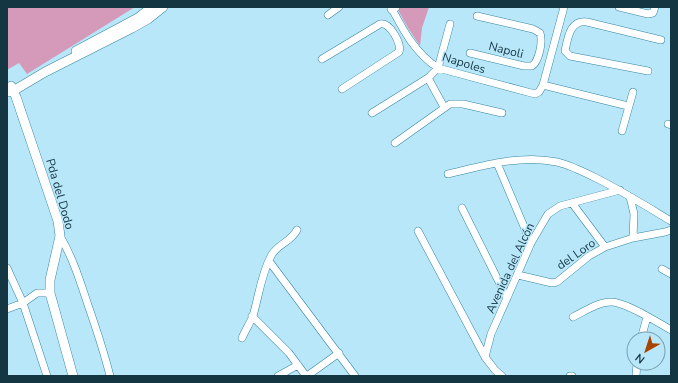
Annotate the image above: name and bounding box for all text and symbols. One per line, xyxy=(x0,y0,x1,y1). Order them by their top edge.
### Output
street label: Napoli xyxy=(487,38,525,62)
street label: Napoles xyxy=(440,49,488,77)
street label: Pda del Dodo xyxy=(42,157,78,232)
street label: Avenida del Alcón xyxy=(482,220,538,316)
street label: del Loro xyxy=(553,235,599,273)
north arrow xyxy=(626,331,666,371)
text: N xyxy=(632,350,648,367)

